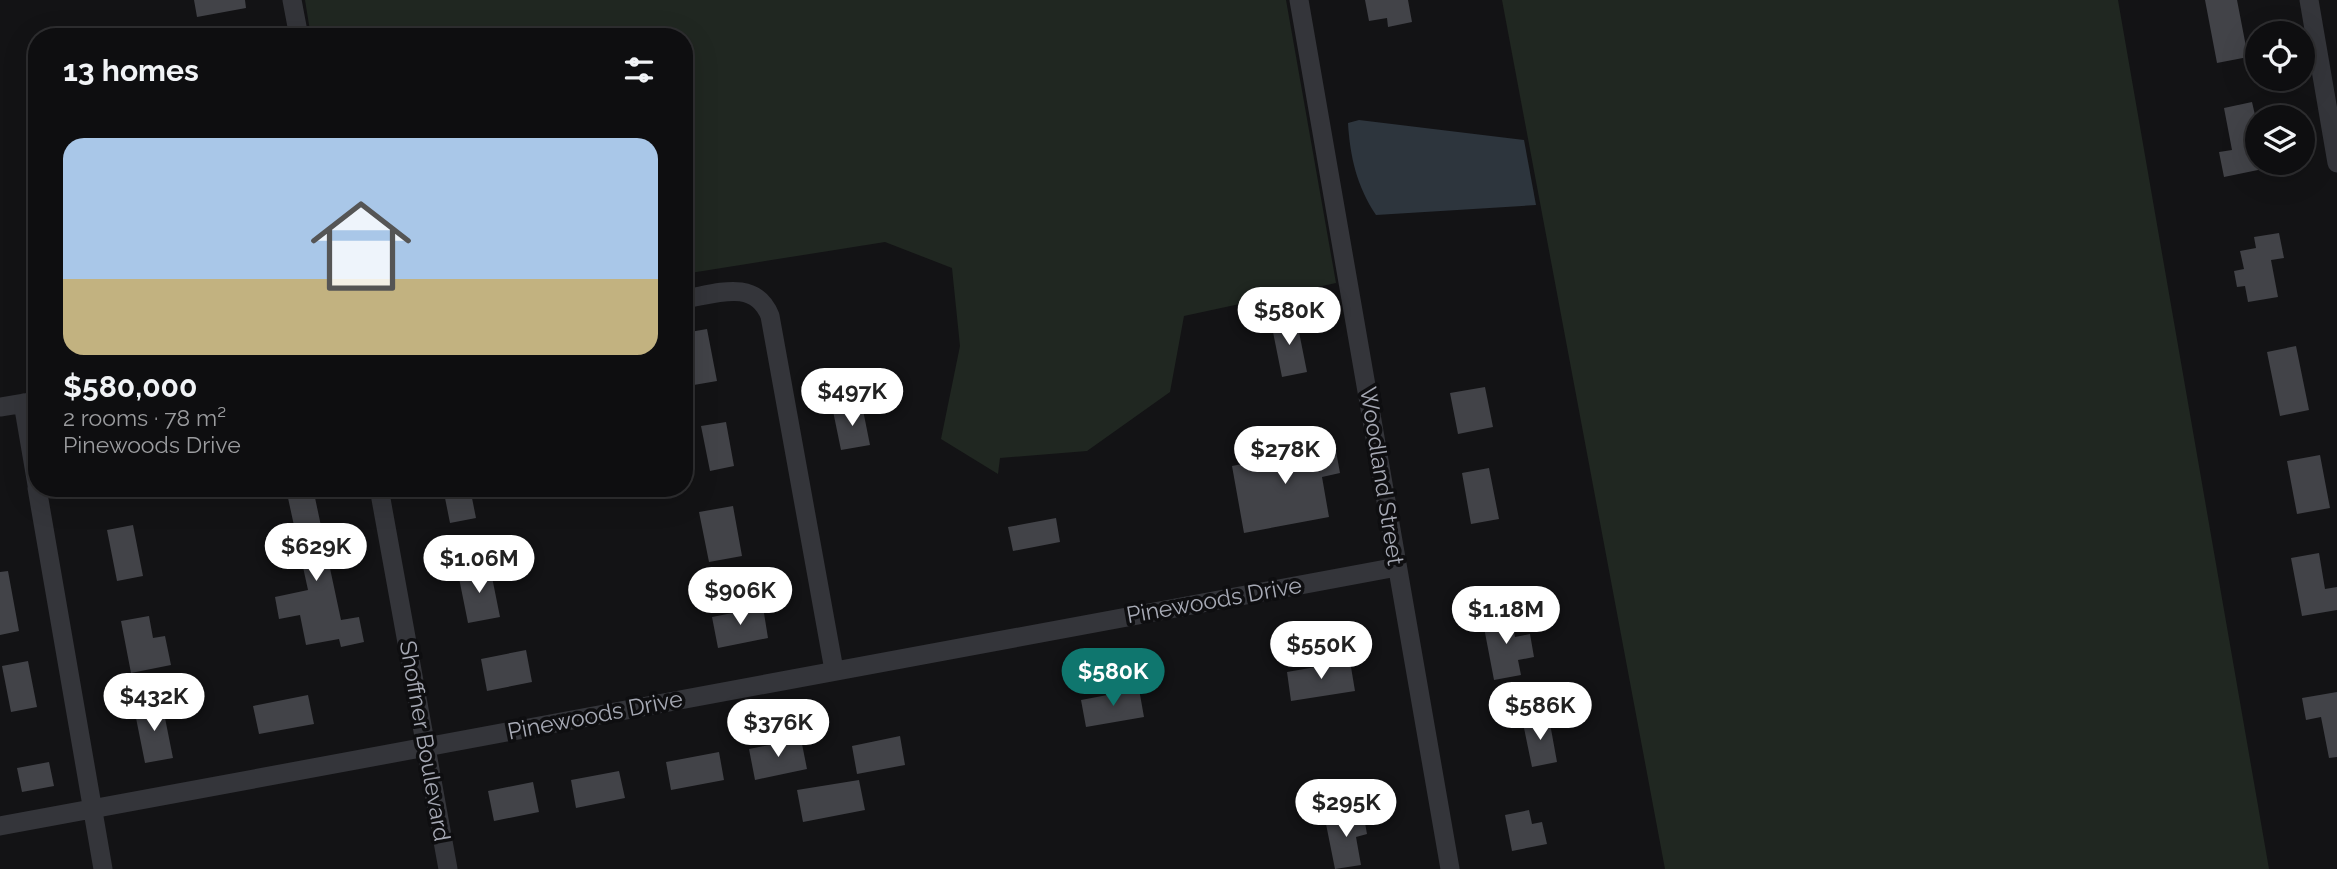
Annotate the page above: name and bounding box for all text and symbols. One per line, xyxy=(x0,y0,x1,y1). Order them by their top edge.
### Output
map controls xyxy=(2245,21,2315,175)
button: locate xyxy=(2245,21,2315,91)
icon: filters xyxy=(620,51,658,89)
text: 13 homes xyxy=(63,53,199,88)
button: layers xyxy=(2245,105,2315,175)
icon: home xyxy=(298,183,424,309)
pin: $580K xyxy=(1240,288,1338,347)
text: $580K xyxy=(1254,296,1324,323)
pin: $497K xyxy=(803,368,901,428)
text: $580,000 xyxy=(63,369,197,404)
text: $497K xyxy=(817,377,887,404)
street label: Woodland Street xyxy=(1355,385,1410,567)
text: 2 rooms · 78 m² xyxy=(63,404,226,431)
pin: $278K xyxy=(1236,426,1334,486)
text: Pinewoods Drive xyxy=(63,431,241,458)
text: $278K xyxy=(1250,435,1320,462)
pin: $629K xyxy=(267,524,365,583)
text: $629K xyxy=(281,532,351,559)
pin: $1.06M xyxy=(422,536,536,595)
text: $1.06M xyxy=(439,544,519,571)
pin: $906K xyxy=(691,568,789,627)
street label: Pinewoods Drive xyxy=(1124,571,1304,628)
text: $906K xyxy=(704,576,776,603)
pin: $1.18M xyxy=(1449,586,1563,646)
text: $1.18M xyxy=(1468,595,1544,622)
pin: $550K xyxy=(1272,622,1370,681)
text: $550K xyxy=(1286,630,1356,657)
street label: Shoffner Boulevard xyxy=(395,639,456,843)
pin: $580K xyxy=(1064,648,1162,708)
text: $580K xyxy=(1078,657,1148,684)
pin: $432K xyxy=(105,674,203,733)
text: $432K xyxy=(120,682,188,709)
pin: $586K xyxy=(1491,682,1589,742)
street label: Pinewoods Drive xyxy=(505,684,685,745)
text: $586K xyxy=(1505,691,1575,718)
pin: $376K xyxy=(729,700,827,759)
text: $376K xyxy=(743,708,813,735)
pin: $295K xyxy=(1297,780,1395,839)
text: $295K xyxy=(1311,788,1381,815)

